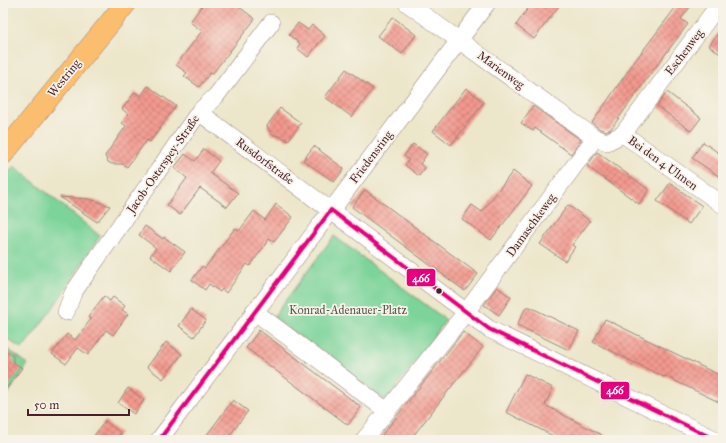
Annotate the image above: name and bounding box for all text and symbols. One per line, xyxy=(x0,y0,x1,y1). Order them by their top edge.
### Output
street label: Eschenweg xyxy=(662,26,707,79)
street label: Marienweg xyxy=(474,48,528,93)
street label: Westring xyxy=(45,56,84,100)
street label: Jacob-Osterspey-Straße xyxy=(123,112,203,218)
street label: Friedensring xyxy=(347,128,396,187)
street label: Bei den 4 Ulmen xyxy=(626,133,701,193)
street label: Rusdorfstraße xyxy=(233,135,297,187)
street label: Damaschkeweg xyxy=(503,190,560,260)
line badge: 466 xyxy=(406,268,436,287)
text: 466 xyxy=(412,272,431,286)
unlabelled marker xyxy=(434,286,444,296)
park label: Konrad-Adenauer-Platz xyxy=(289,303,407,317)
line badge: 466 xyxy=(600,381,630,400)
text: 466 xyxy=(606,384,625,398)
scale bar xyxy=(28,391,129,417)
text: 50 m xyxy=(34,398,59,412)

